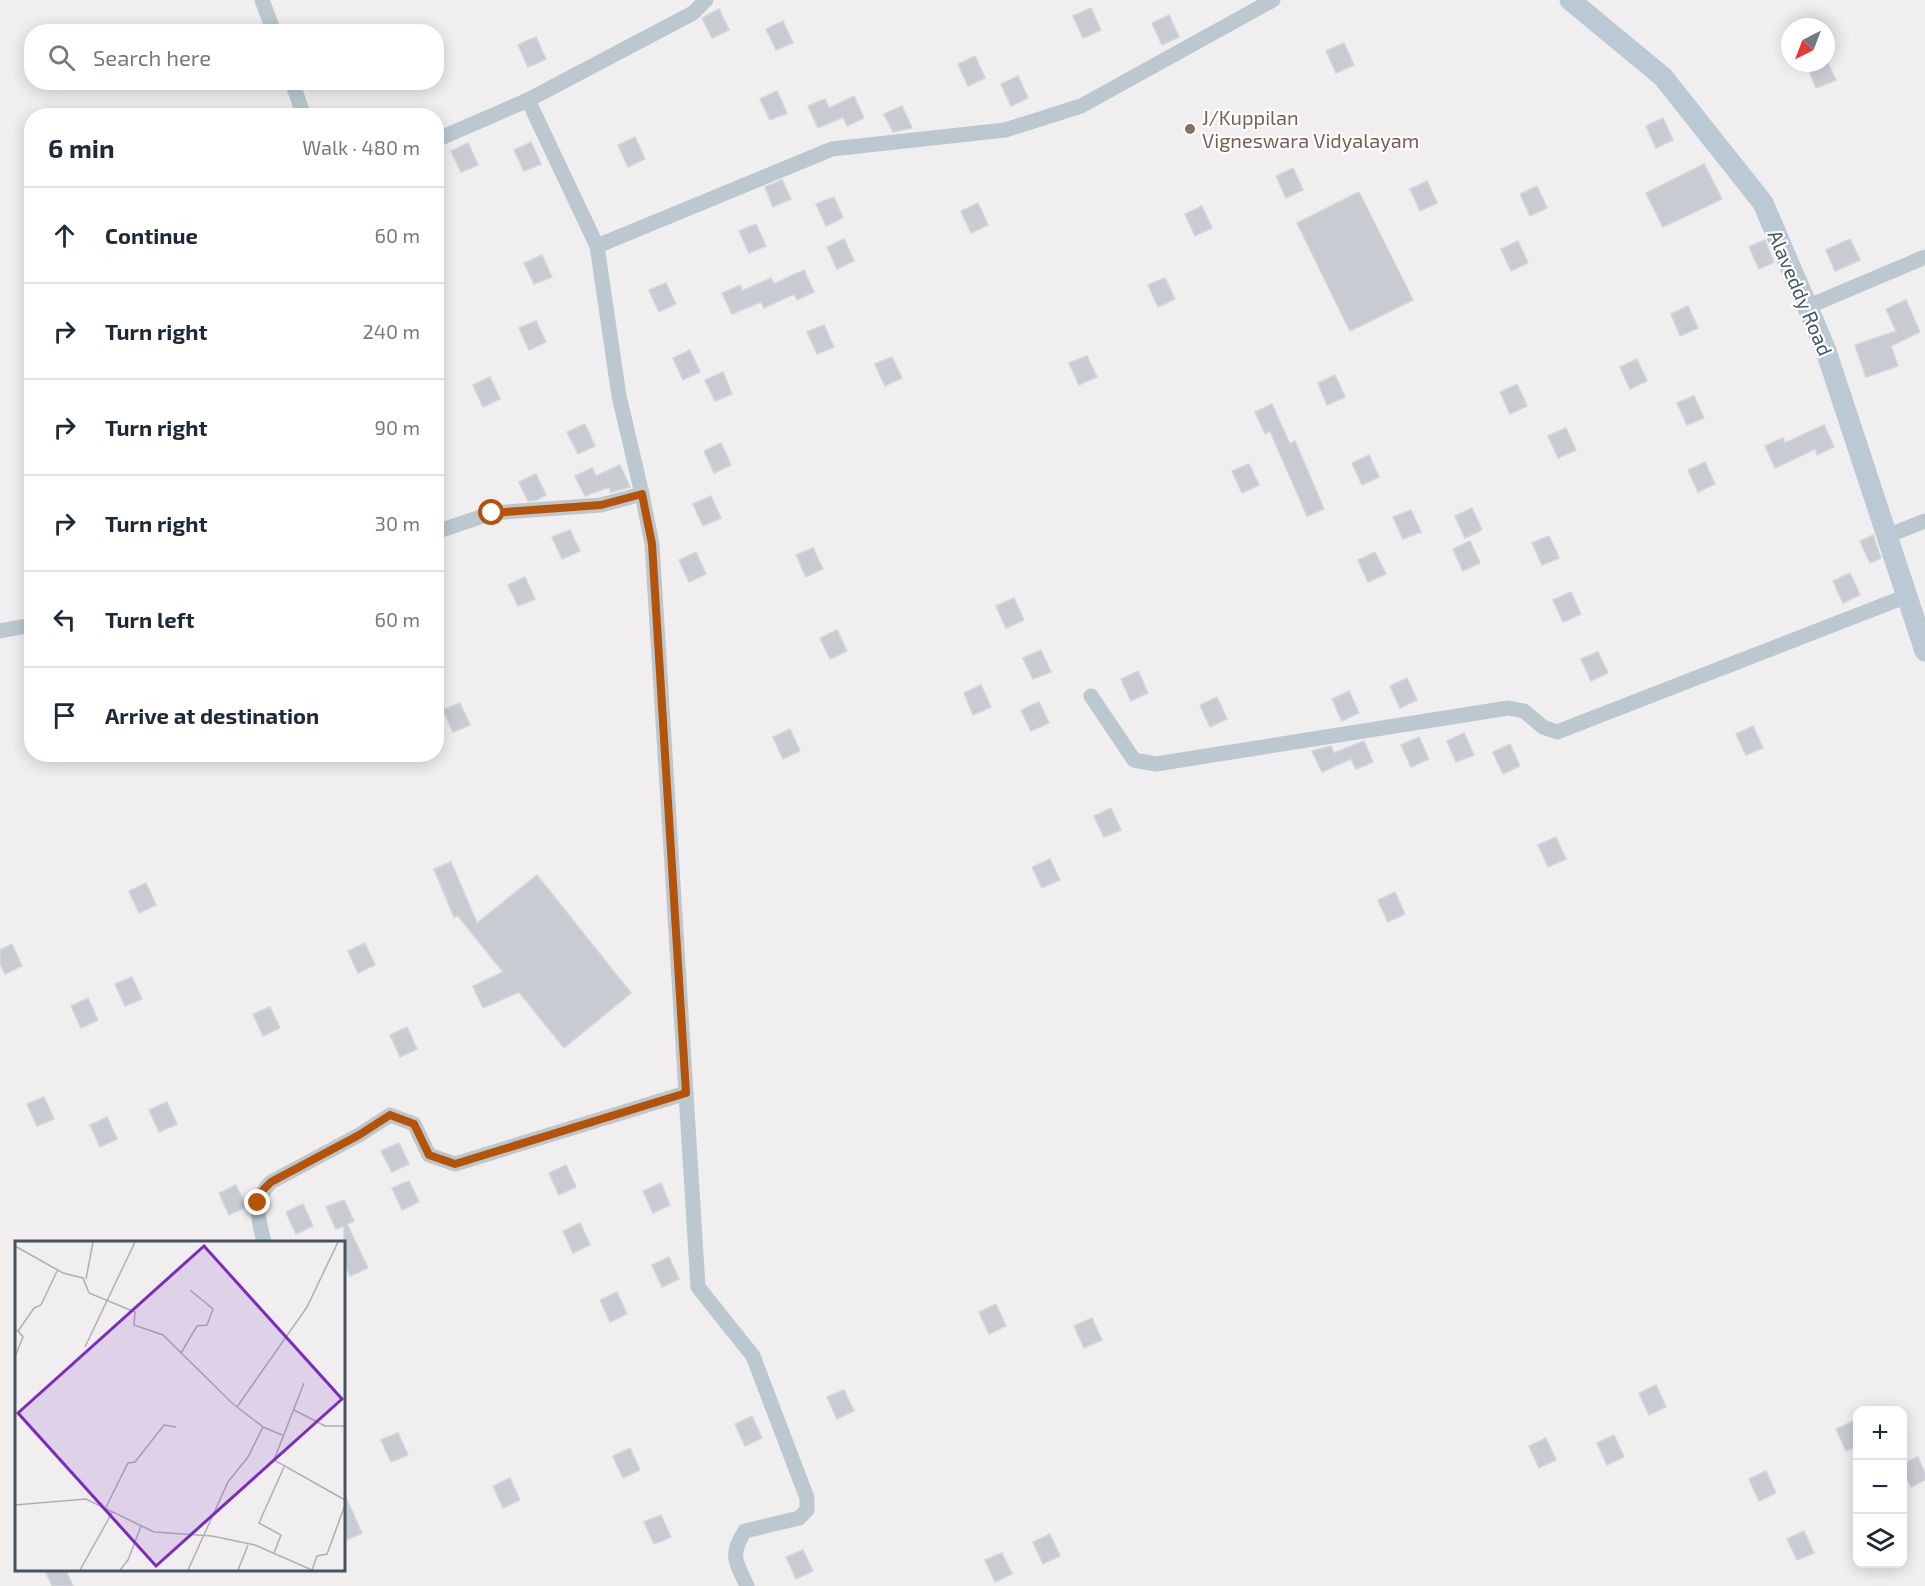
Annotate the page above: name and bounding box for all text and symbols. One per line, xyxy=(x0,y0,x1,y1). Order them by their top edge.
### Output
north arrow xyxy=(1781,18,1835,72)
search box xyxy=(24,24,444,90)
icon: search xyxy=(45,41,78,74)
text: Search here xyxy=(93,44,211,70)
place label: J/Kuppilan Vigneswara Vidyalayam xyxy=(1202,105,1419,152)
marker: J/Kuppilan Vigneswara Vidyalayam xyxy=(1183,122,1197,136)
text: 6 min xyxy=(48,132,115,163)
text: Walk · 480 m xyxy=(302,135,420,159)
icon: ahead xyxy=(48,219,81,252)
text: Continue xyxy=(105,222,198,248)
text: 60 m xyxy=(375,223,420,247)
street label: Alaveddy Road xyxy=(1764,226,1838,359)
icon: right xyxy=(48,315,81,348)
text: Turn right xyxy=(105,318,207,344)
text: 240 m xyxy=(362,319,420,343)
icon: right xyxy=(48,411,81,444)
text: Turn right xyxy=(105,414,207,440)
text: 90 m xyxy=(375,415,420,439)
route start xyxy=(478,499,504,525)
icon: right xyxy=(48,507,81,540)
text: Turn right xyxy=(105,510,207,536)
text: 30 m xyxy=(375,511,420,535)
icon: left xyxy=(48,603,81,636)
text: Turn left xyxy=(105,606,194,632)
text: 60 m xyxy=(375,607,420,631)
icon: arrive xyxy=(48,699,81,732)
text: Arrive at destination xyxy=(105,702,319,728)
route end xyxy=(244,1189,270,1215)
inset map xyxy=(15,1241,345,1571)
map controls xyxy=(1853,1406,1907,1568)
button: + xyxy=(1853,1406,1907,1460)
button: − xyxy=(1853,1460,1907,1514)
button: layers xyxy=(1853,1514,1907,1568)

